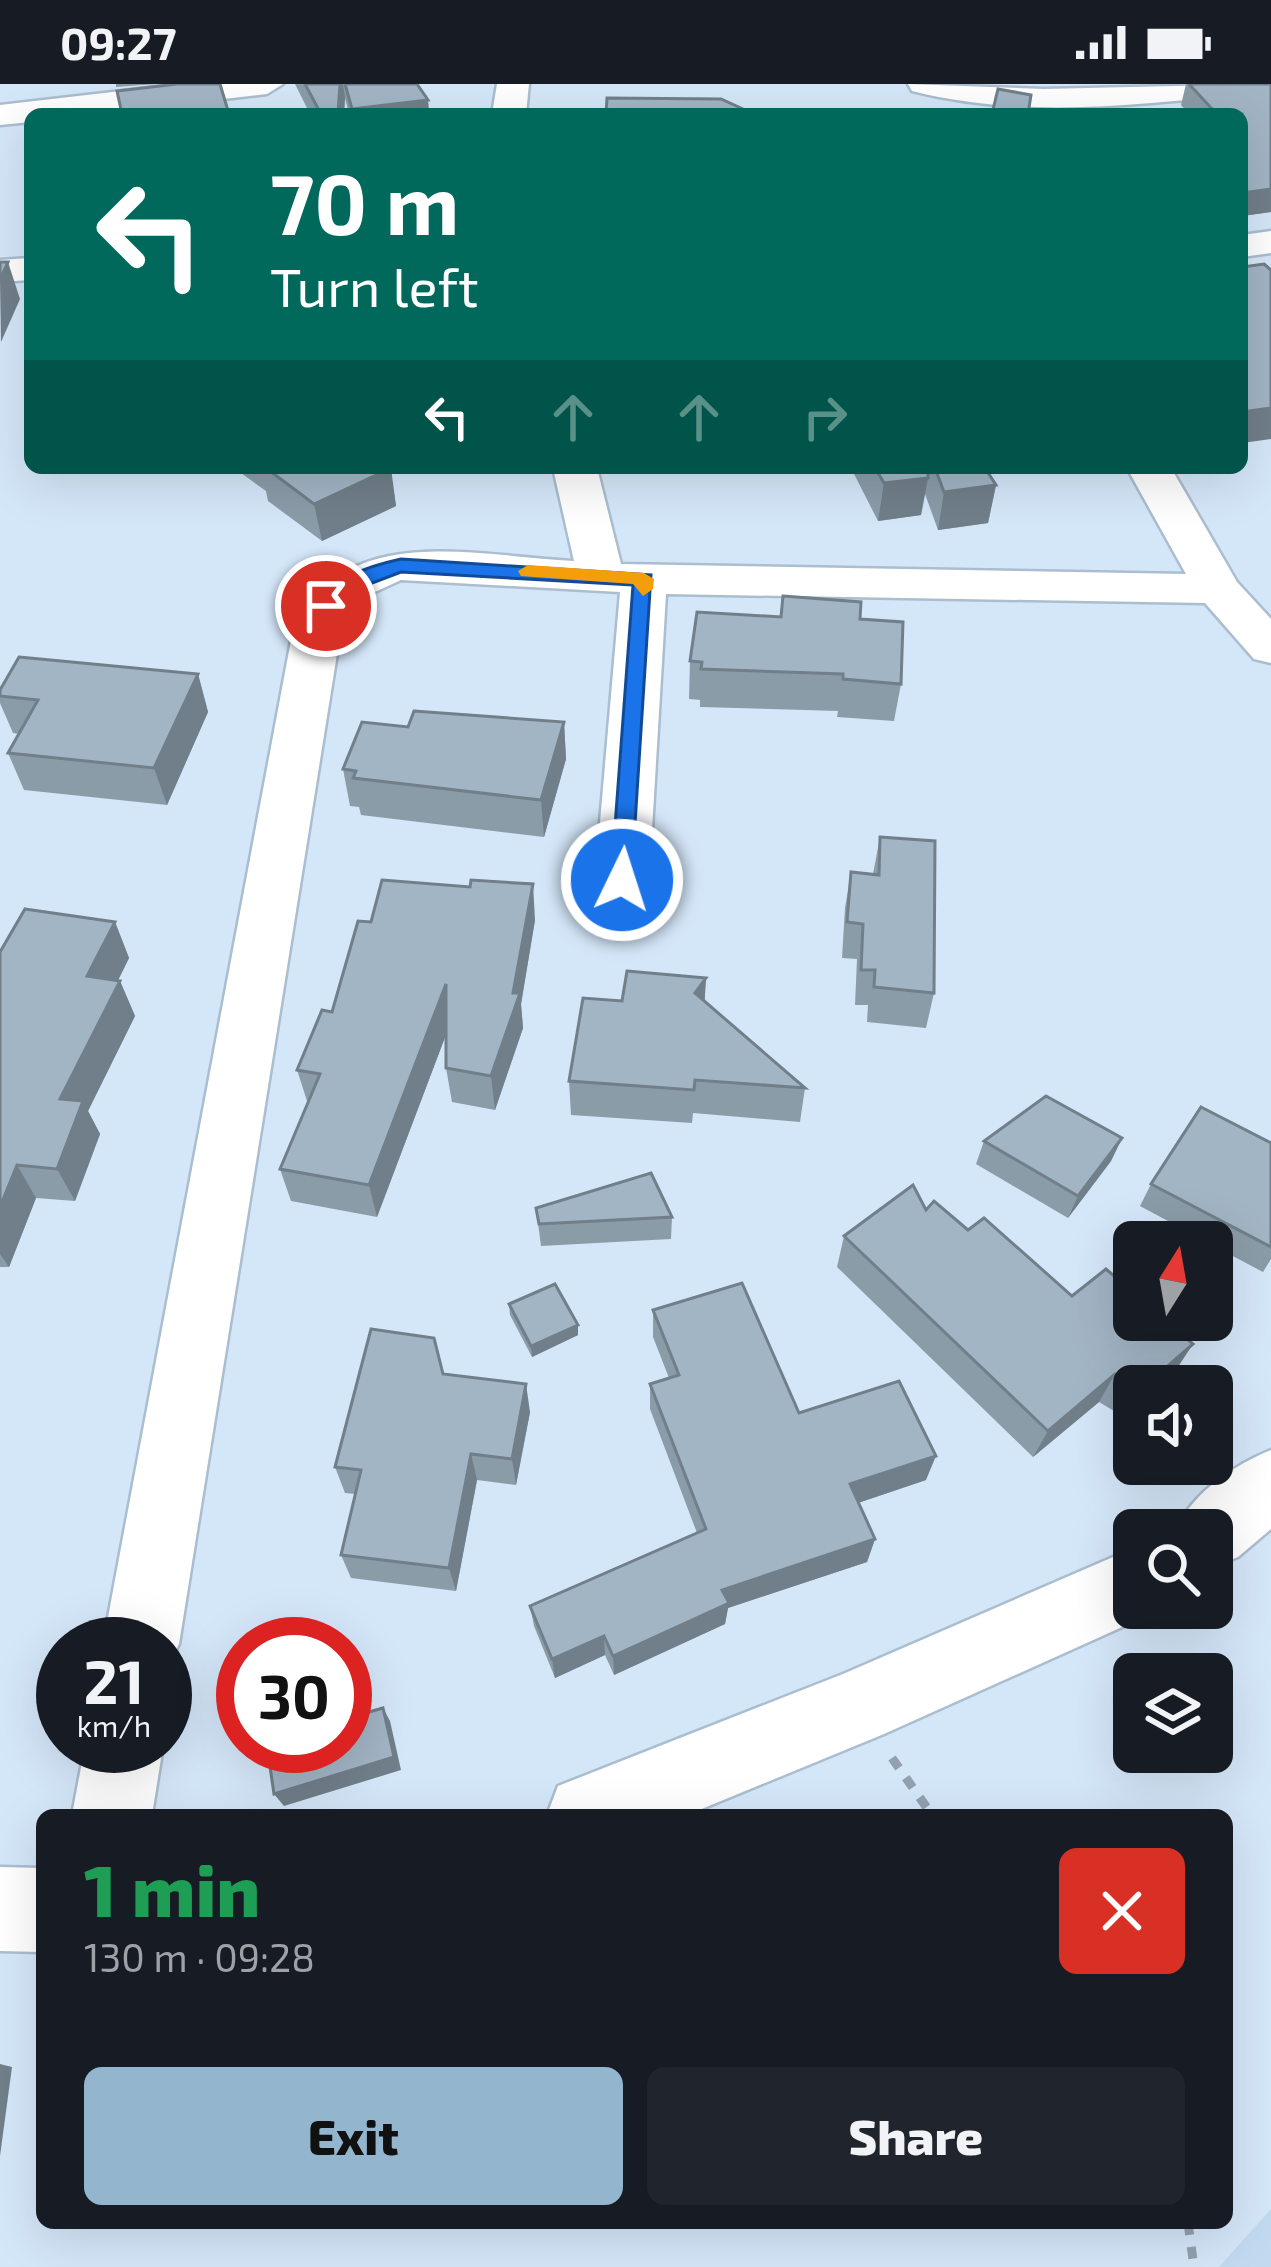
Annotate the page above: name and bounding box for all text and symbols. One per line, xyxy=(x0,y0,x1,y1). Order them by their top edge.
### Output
text: 09:27 xyxy=(60,15,176,69)
text: 70 m xyxy=(270,151,460,252)
icon: left xyxy=(72,156,228,312)
text: Turn left xyxy=(270,253,479,318)
icon: left xyxy=(414,384,480,450)
icon: ahead xyxy=(540,384,606,450)
icon: ahead xyxy=(666,384,732,450)
icon: right xyxy=(792,384,858,450)
pin xyxy=(275,555,377,657)
icon: arrive xyxy=(293,573,359,639)
position arrow xyxy=(559,817,685,943)
north arrow xyxy=(1113,1221,1233,1341)
map controls xyxy=(1113,1221,1233,1773)
button: sound xyxy=(1113,1365,1233,1485)
button: search xyxy=(1113,1509,1233,1629)
speed limit sign: 30 xyxy=(216,1617,372,1773)
text: 21 xyxy=(84,1644,144,1716)
button: layers xyxy=(1113,1653,1233,1773)
text: km/h xyxy=(77,1707,151,1743)
text: 1 min xyxy=(84,1845,260,1931)
button: close xyxy=(1059,1848,1185,1974)
text: 130 m · 09:28 xyxy=(84,1933,315,1980)
button: Exit xyxy=(84,2067,623,2205)
button: Share xyxy=(647,2067,1185,2205)

